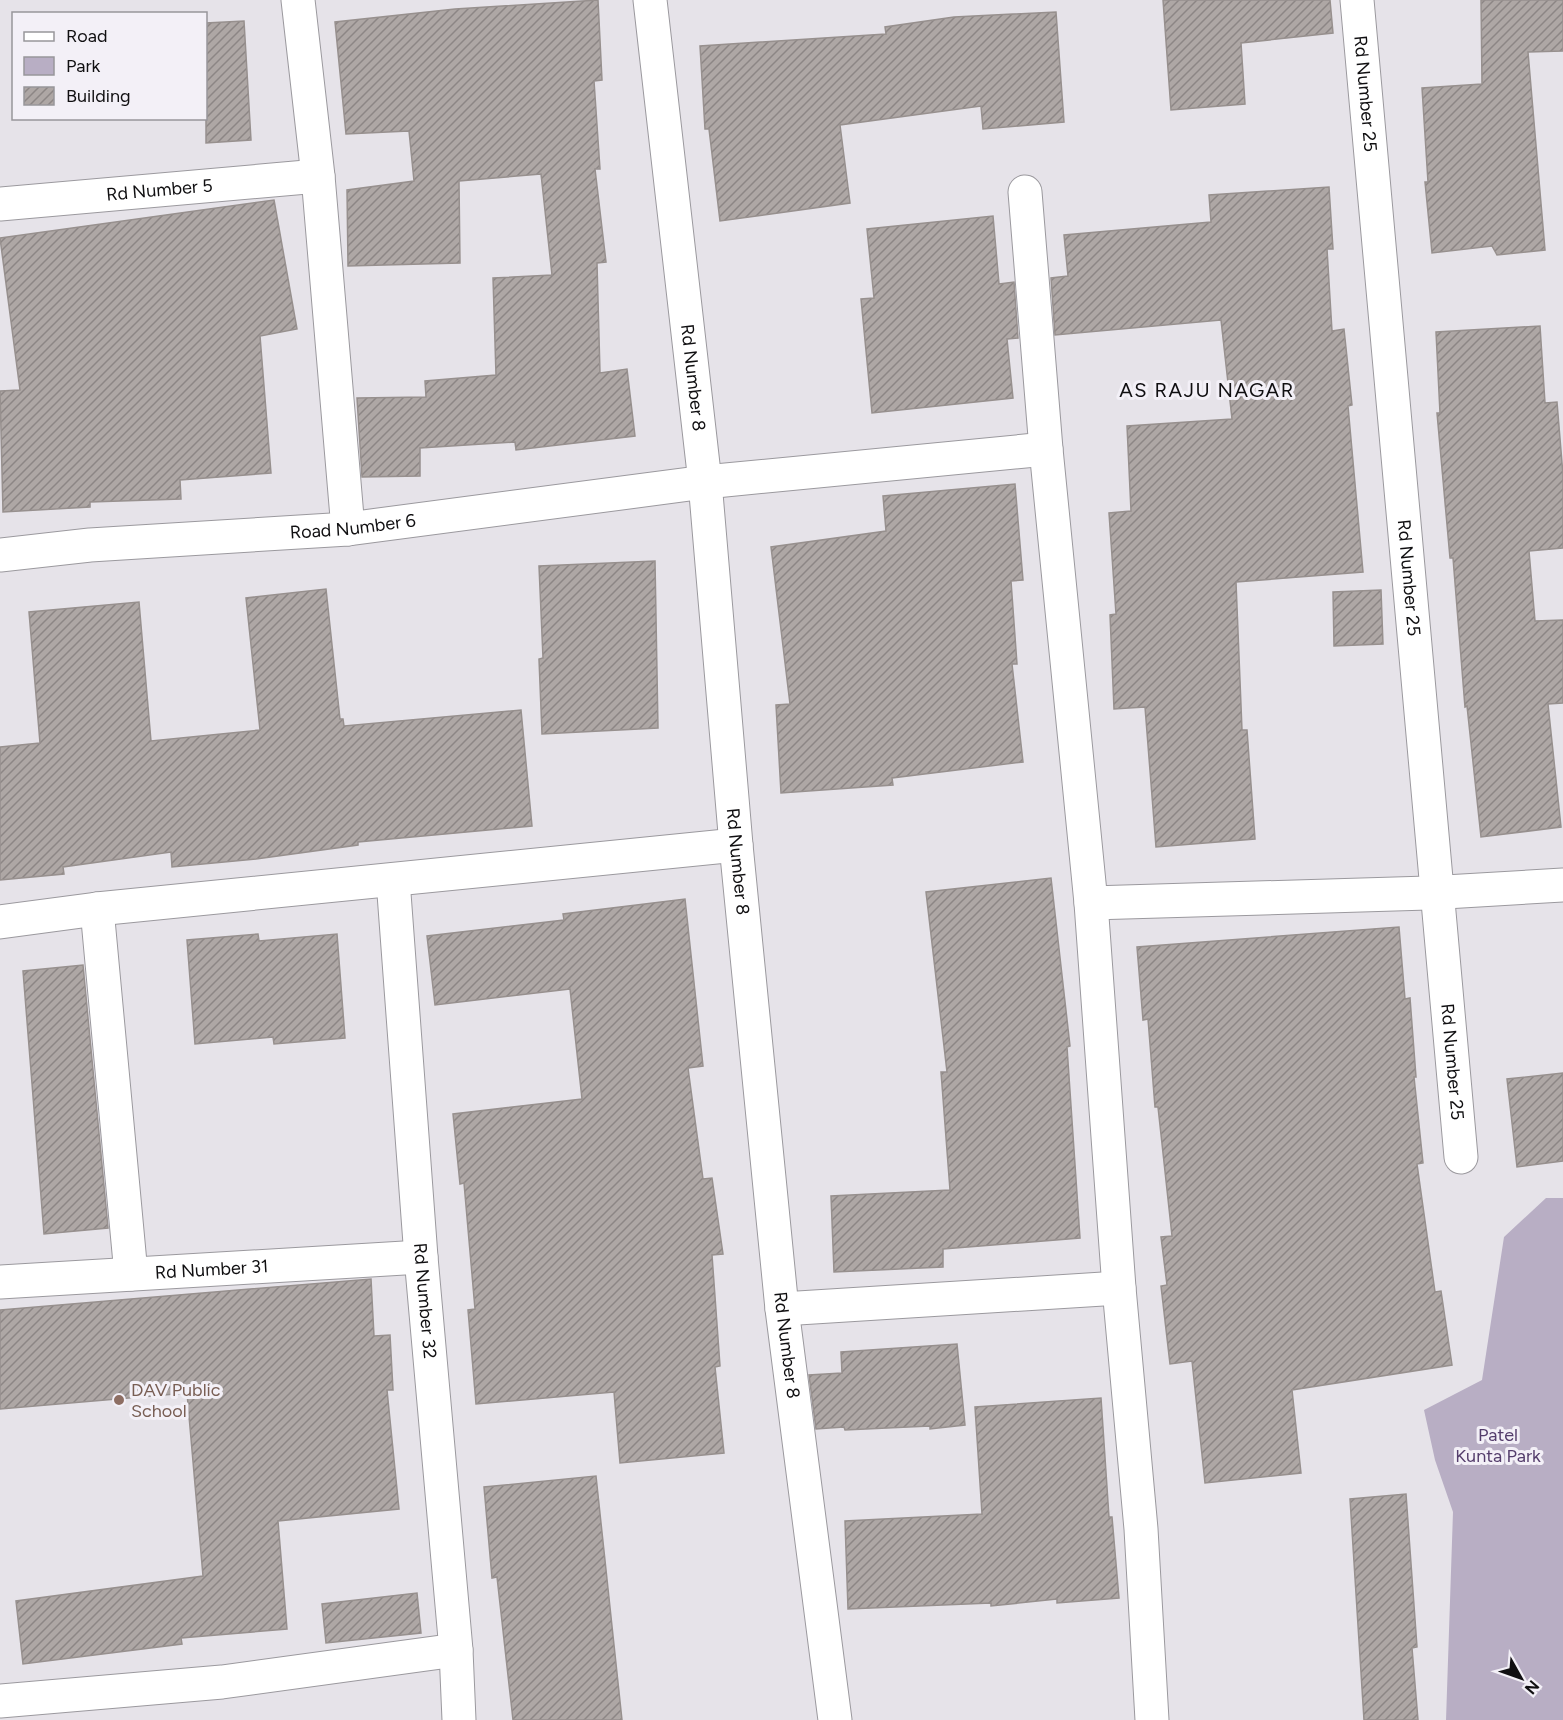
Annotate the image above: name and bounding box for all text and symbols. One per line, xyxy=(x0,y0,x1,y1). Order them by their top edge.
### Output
legend xyxy=(12,12,207,120)
text: Road xyxy=(66,25,107,47)
street label: Rd Number 25 xyxy=(1349,34,1382,153)
text: Park xyxy=(66,55,101,77)
text: Building xyxy=(66,85,131,107)
street label: Rd Number 5 xyxy=(105,174,214,206)
street label: Rd Number 8 xyxy=(676,323,710,432)
district label: AS RAJU NAGAR xyxy=(1119,378,1295,402)
street label: Road Number 6 xyxy=(289,509,417,544)
street label: Rd Number 25 xyxy=(1393,518,1425,637)
street label: Rd Number 8 xyxy=(722,807,754,916)
street label: Rd Number 25 xyxy=(1436,1002,1469,1121)
street label: Rd Number 32 xyxy=(409,1242,441,1360)
street label: Rd Number 31 xyxy=(154,1255,269,1284)
street label: Rd Number 8 xyxy=(769,1290,804,1400)
place label: DAV Public School xyxy=(131,1379,221,1422)
marker: DAV Public School xyxy=(112,1393,126,1407)
park label: Patel Kunta Park xyxy=(1455,1424,1541,1467)
north arrow xyxy=(1491,1648,1551,1708)
text: N xyxy=(1521,1676,1543,1698)

